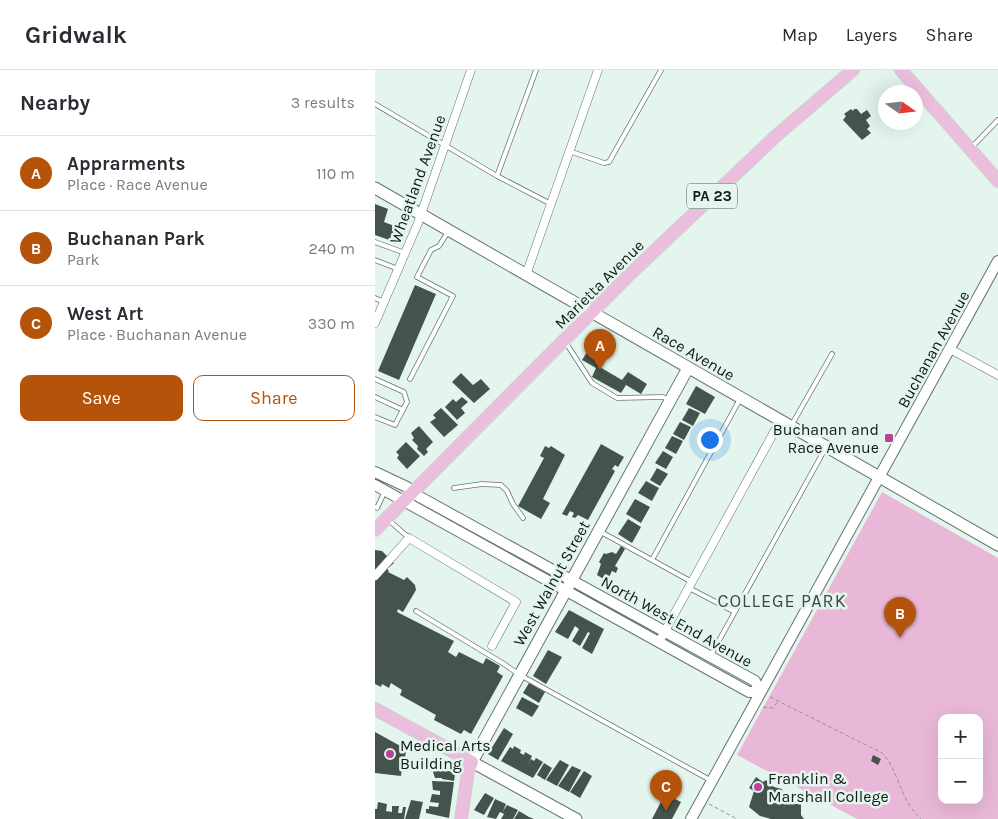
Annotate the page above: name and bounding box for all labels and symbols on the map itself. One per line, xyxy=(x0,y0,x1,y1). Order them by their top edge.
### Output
north arrow xyxy=(878,85,923,130)
street label: Wheatland Avenue xyxy=(385,112,450,246)
road number: PA 23 xyxy=(687,184,737,208)
street label: Marietta Avenue xyxy=(551,236,648,333)
street label: Buchanan Avenue xyxy=(893,287,973,411)
street label: Race Avenue xyxy=(649,322,738,385)
pin: A xyxy=(584,329,616,370)
place label: Buchanan and Race Avenue xyxy=(773,420,879,457)
your location xyxy=(697,427,723,453)
marker: Buchanan and Race Avenue xyxy=(883,432,895,444)
street label: West Walnut Street xyxy=(509,517,594,649)
street label: North West End Avenue xyxy=(598,572,756,671)
district label: COLLEGE PARK xyxy=(717,590,847,612)
pin: B xyxy=(884,597,916,638)
place label: Medical Arts Building xyxy=(400,736,491,773)
marker: Medical Arts Building xyxy=(384,748,396,760)
place label: Franklin & Marshall College xyxy=(768,769,889,806)
pin: C xyxy=(650,770,682,811)
marker: Franklin & Marshall College xyxy=(752,781,764,793)

